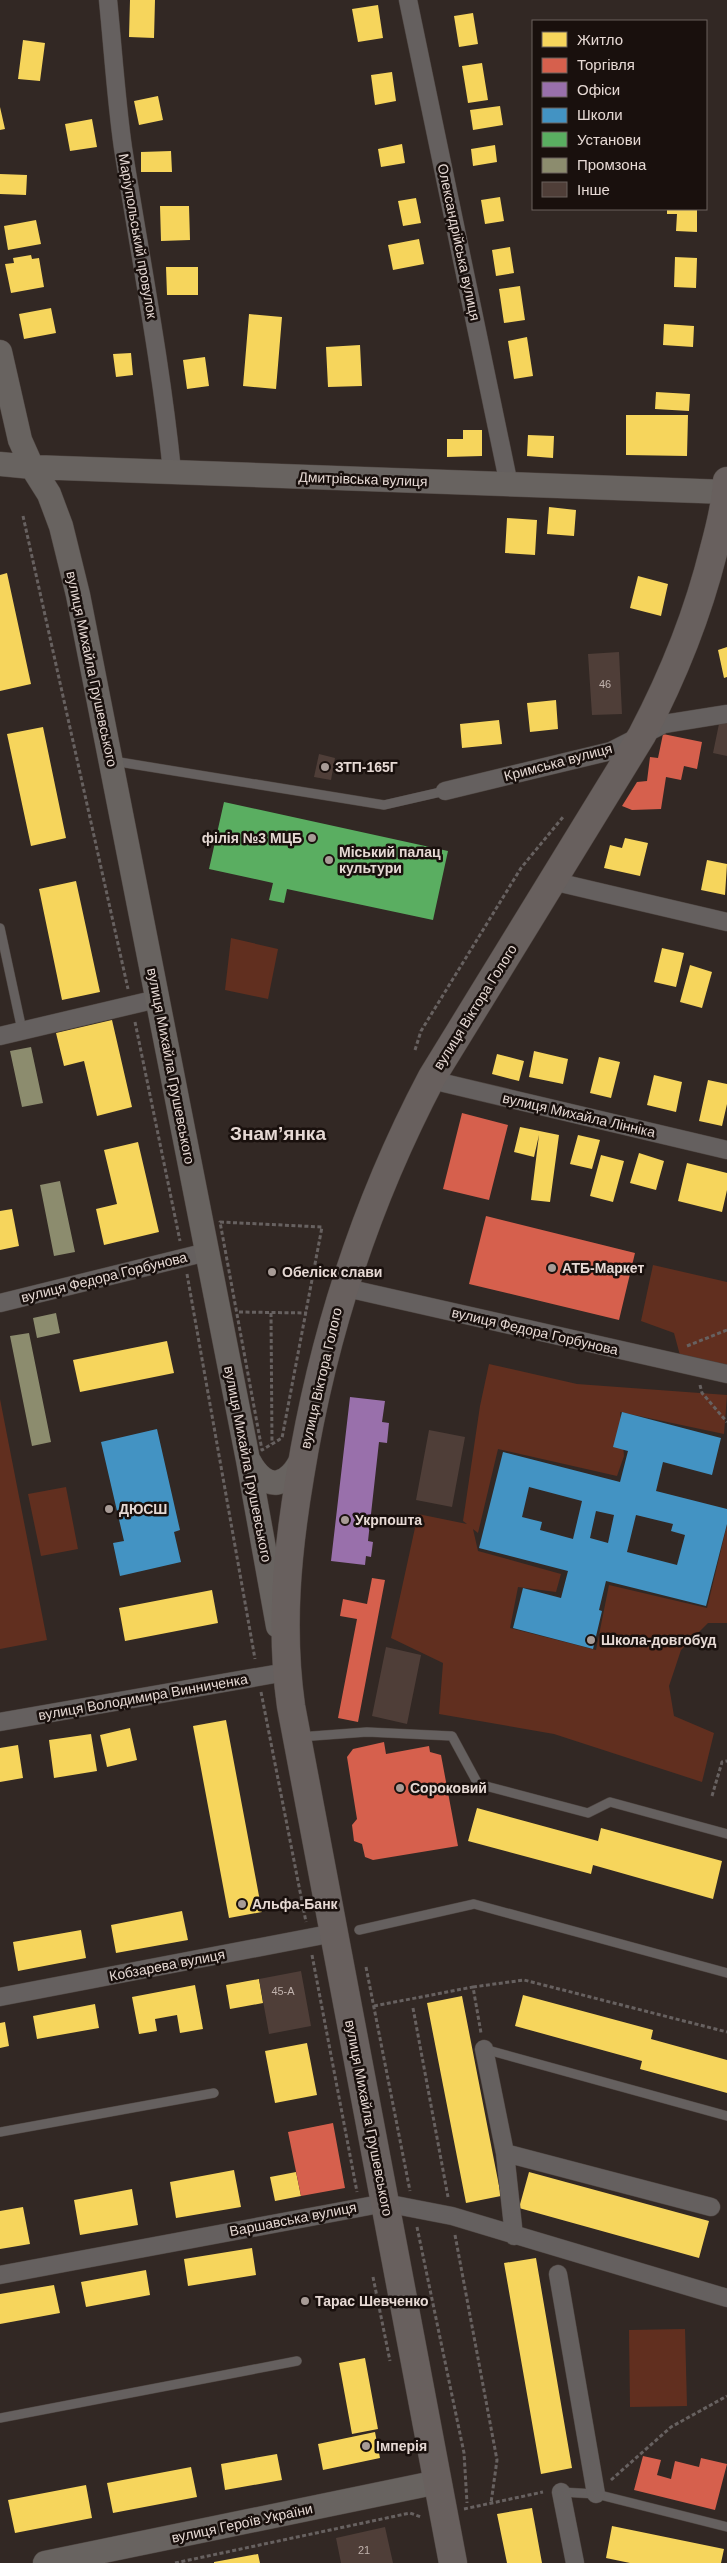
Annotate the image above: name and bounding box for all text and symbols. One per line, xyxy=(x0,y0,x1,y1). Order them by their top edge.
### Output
legend xyxy=(532,20,707,210)
text: Житло xyxy=(577,31,623,48)
text: Торгівля xyxy=(577,56,635,73)
text: Офіси xyxy=(577,81,620,98)
text: Школи xyxy=(577,106,623,123)
text: Установи xyxy=(577,131,641,148)
street label: Маріупольський провулок xyxy=(116,152,161,321)
text: Промзона xyxy=(577,156,647,173)
street label: Олександрійська вулиця xyxy=(435,162,483,322)
text: Інше xyxy=(577,181,610,198)
street label: Дмитрівська вулиця xyxy=(298,469,428,489)
street label: вулиця Михайла Грушевського xyxy=(63,570,121,769)
house number: 46 xyxy=(599,678,611,690)
street label: Кримська вулиця xyxy=(502,740,614,784)
place label: ЗТП-165Г xyxy=(335,759,398,775)
marker: ЗТП-165Г xyxy=(319,761,331,773)
place label: філія №3 МЦБ xyxy=(202,830,302,846)
marker: філія №3 МЦБ xyxy=(306,832,318,844)
place label: Міський палац культури xyxy=(339,844,441,876)
marker: Міський палац культури xyxy=(323,854,335,866)
street label: вулиця Віктора Голого xyxy=(430,941,520,1072)
street label: вулиця Михайла Грушевського xyxy=(144,966,198,1166)
street label: вулиця Михайла Лінніка xyxy=(501,1090,657,1140)
district label: Знам’янка xyxy=(230,1123,326,1144)
street label: вулиця Федора Горбунова xyxy=(19,1249,189,1305)
place label: АТБ-Маркет xyxy=(562,1260,644,1276)
marker: АТБ-Маркет xyxy=(546,1262,558,1274)
place label: Обеліск слави xyxy=(282,1264,382,1280)
marker: Обеліск слави xyxy=(266,1266,278,1278)
street label: вулиця Федора Горбунова xyxy=(450,1304,620,1358)
street label: вулиця Віктора Голого xyxy=(297,1306,345,1450)
street label: вулиця Михайла Грушевського xyxy=(221,1364,275,1564)
place label: ДЮСШ xyxy=(119,1501,167,1517)
marker: ДЮСШ xyxy=(103,1503,115,1515)
place label: Укрпошта xyxy=(355,1512,422,1528)
marker: Укрпошта xyxy=(339,1514,351,1526)
place label: Школа-довгобуд xyxy=(601,1632,717,1648)
marker: Школа-довгобуд xyxy=(585,1634,597,1646)
street label: вулиця Володимира Винниченка xyxy=(37,1671,249,1723)
place label: Сороковий xyxy=(410,1780,487,1796)
marker: Сороковий xyxy=(394,1782,406,1794)
place label: Альфа-Банк xyxy=(252,1896,339,1912)
marker: Альфа-Банк xyxy=(236,1898,248,1910)
street label: Кобзарева вулиця xyxy=(108,1946,226,1984)
house number: 45-А xyxy=(271,1985,295,1997)
street label: вулиця Михайла Грушевського xyxy=(342,2018,396,2218)
street label: Варшавська вулиця xyxy=(228,2199,358,2239)
place label: Тарас Шевченко xyxy=(315,2293,429,2309)
marker: Тарас Шевченко xyxy=(299,2295,311,2307)
place label: Імперія xyxy=(376,2438,427,2454)
marker: Імперія xyxy=(360,2440,372,2452)
street label: вулиця Героїв України xyxy=(170,2500,314,2546)
house number: 21 xyxy=(358,2544,370,2556)

